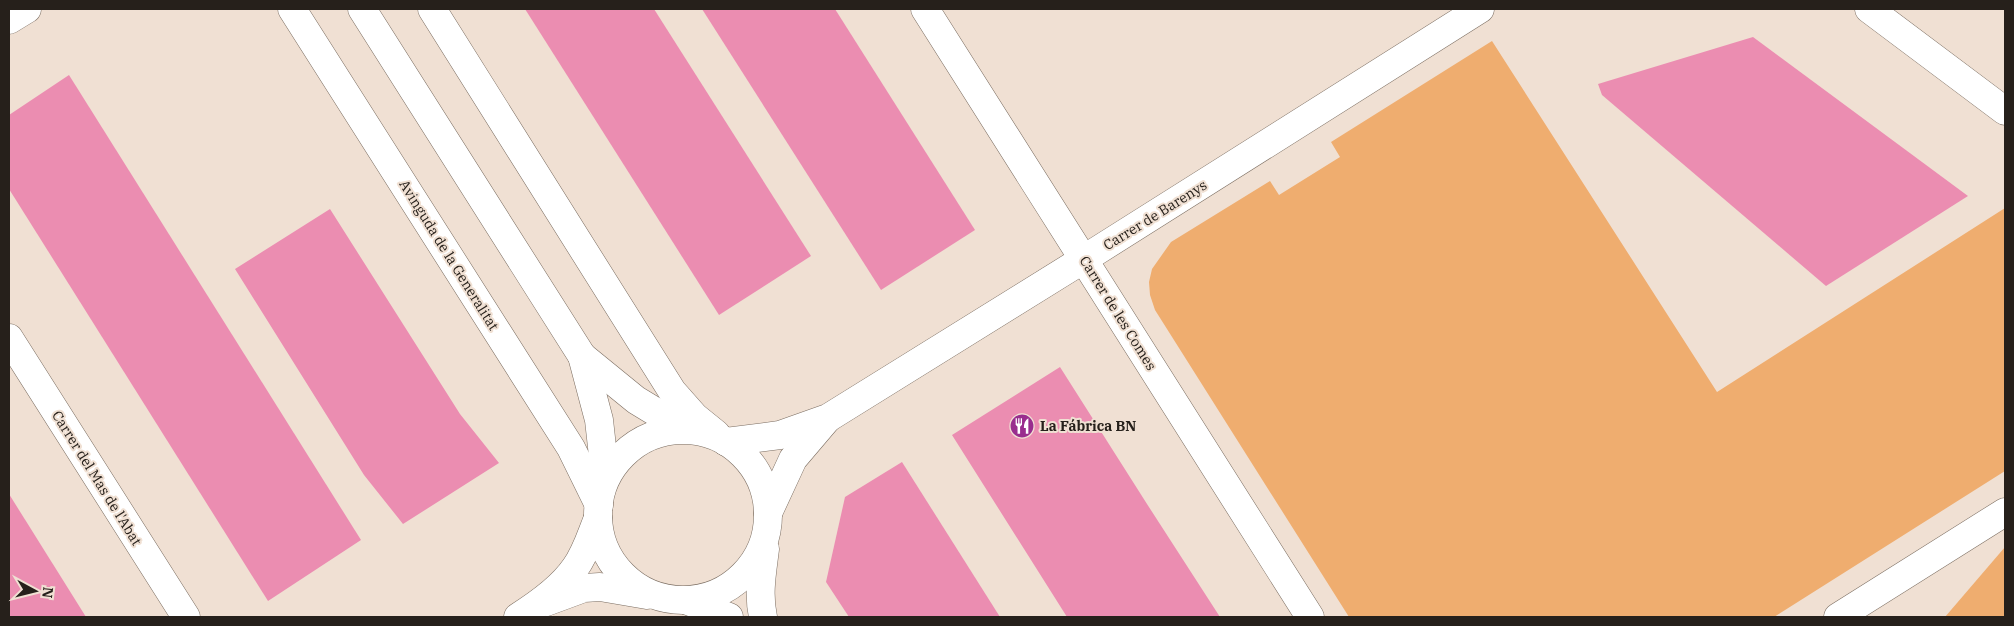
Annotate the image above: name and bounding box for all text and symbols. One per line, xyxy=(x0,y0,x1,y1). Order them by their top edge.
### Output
street label: Avinguda de la Generalitat xyxy=(395,176,503,334)
street label: Carrer de Barenys xyxy=(1100,176,1210,254)
street label: Carrer de les Comes xyxy=(1076,252,1161,374)
street label: Carrer del Mas de l'Abat xyxy=(48,407,146,549)
restaurant icon: La Fábrica BN xyxy=(1009,413,1035,439)
place label: La Fábrica BN xyxy=(1040,417,1136,435)
north arrow xyxy=(10,566,60,616)
text: N xyxy=(38,586,58,599)

